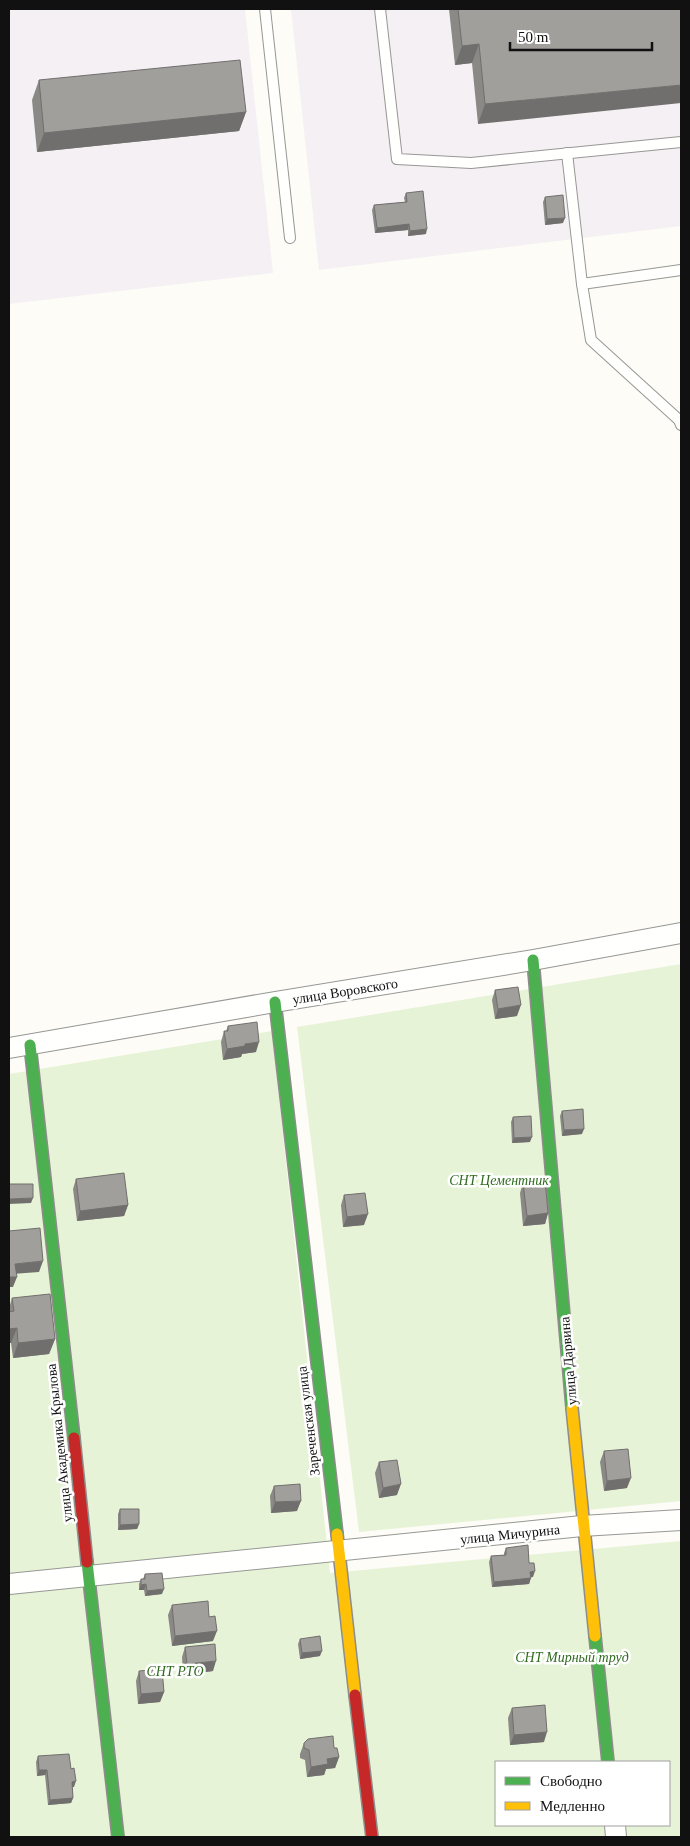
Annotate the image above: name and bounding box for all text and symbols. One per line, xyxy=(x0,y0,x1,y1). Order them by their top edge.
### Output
scale bar xyxy=(510,20,652,52)
text: 50 m xyxy=(518,29,549,45)
street label: улица Воровского xyxy=(291,976,399,1007)
park label: СНТ Цементник xyxy=(449,1173,549,1188)
street label: улица Дарвина xyxy=(557,1315,580,1406)
street label: улица Академика Крылова xyxy=(44,1362,75,1523)
street label: Зареченская улица xyxy=(294,1364,323,1477)
street label: улица Мичурина xyxy=(459,1522,561,1547)
park label: СНТ Мирный труд xyxy=(515,1650,629,1665)
park label: СНТ РТО xyxy=(146,1664,204,1679)
legend xyxy=(495,1761,670,1826)
text: Свободно xyxy=(540,1773,602,1789)
text: Медленно xyxy=(540,1798,605,1814)

